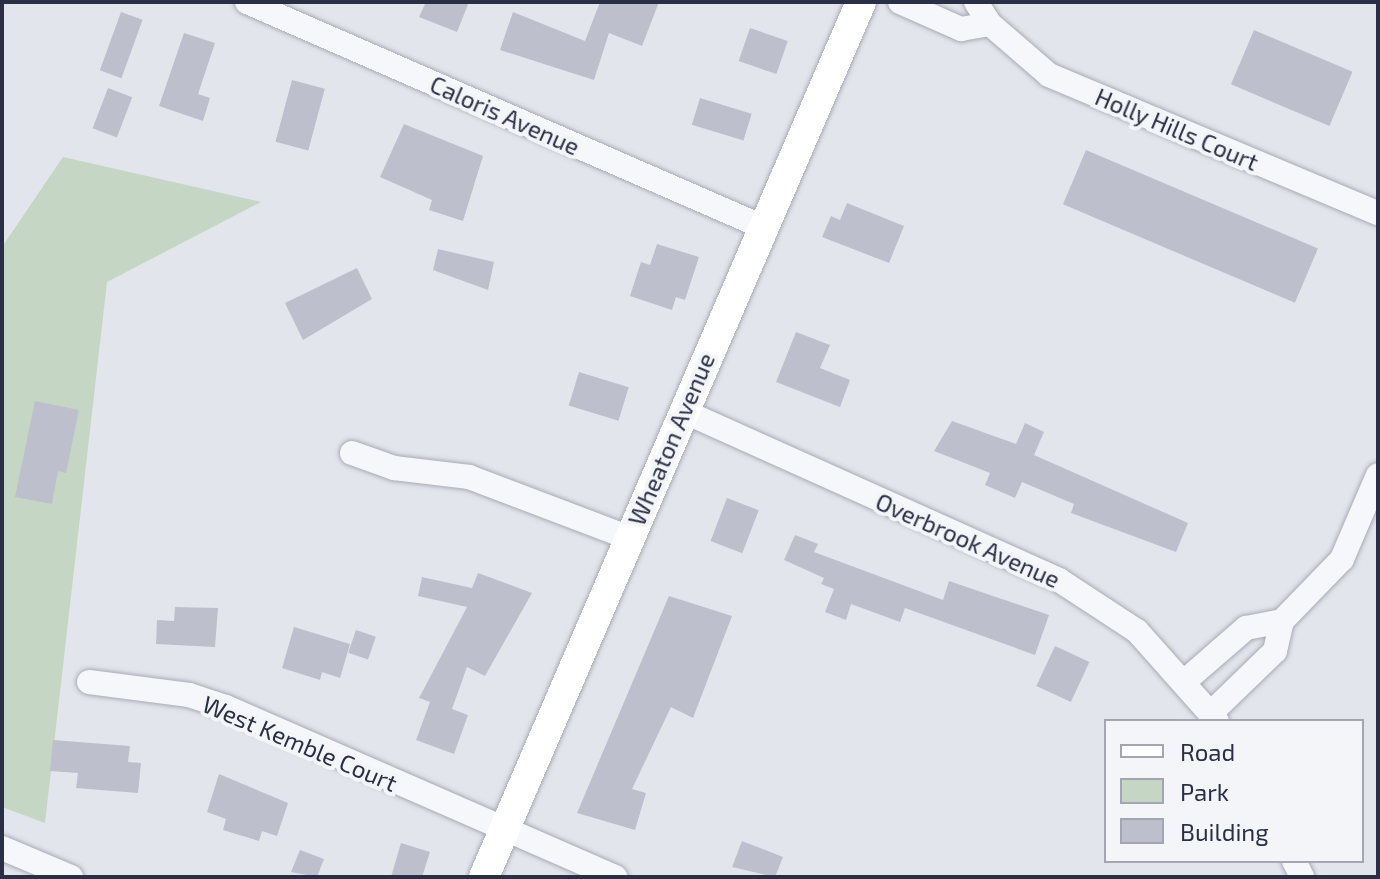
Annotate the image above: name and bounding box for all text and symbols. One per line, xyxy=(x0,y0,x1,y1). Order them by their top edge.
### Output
street label: Caloris Avenue xyxy=(426,69,584,161)
street label: Holly Hills Court xyxy=(1091,82,1263,176)
street label: Wheaton Avenue xyxy=(622,348,720,530)
street label: Overbrook Avenue xyxy=(871,486,1065,594)
street label: West Kemble Court xyxy=(198,689,402,797)
legend xyxy=(1104,719,1364,863)
text: Road xyxy=(1180,737,1235,766)
text: Park xyxy=(1180,777,1229,806)
text: Building xyxy=(1180,817,1269,846)

